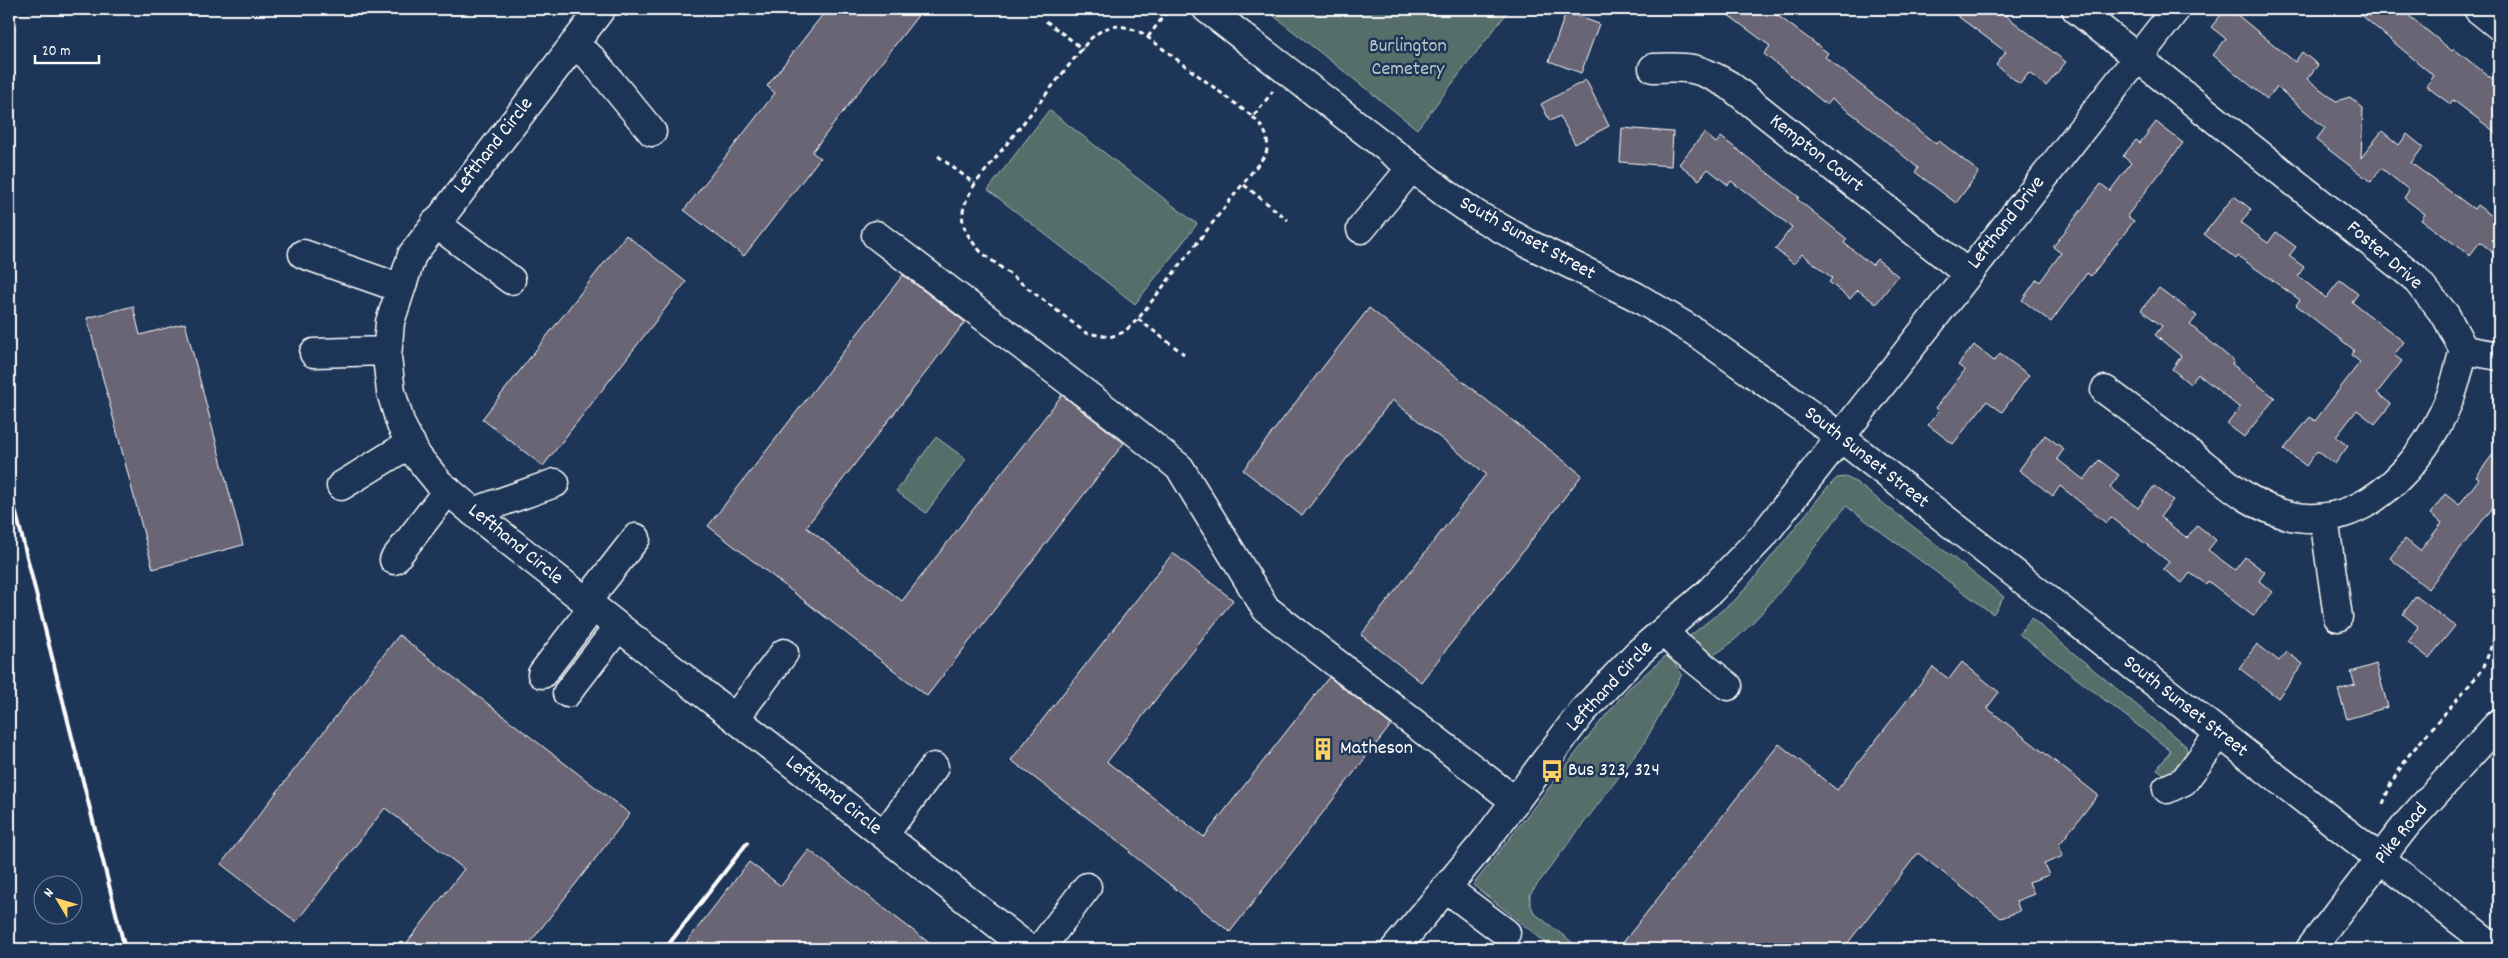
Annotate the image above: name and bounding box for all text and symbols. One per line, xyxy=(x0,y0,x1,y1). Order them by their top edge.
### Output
scale bar xyxy=(35,32,99,64)
park label: Burlington Cemetery xyxy=(1369,33,1447,84)
text: 20 m xyxy=(42,41,70,63)
street label: Lefthand Circle xyxy=(447,92,541,200)
street label: Kempton Court xyxy=(1763,108,1869,200)
street label: Lefthand Drive xyxy=(1962,170,2053,276)
street label: South Sunset Street xyxy=(1454,190,1600,288)
street label: Foster Drive xyxy=(2340,215,2428,297)
street label: South Sunset Street xyxy=(1798,400,1934,516)
street label: Lefthand Circle xyxy=(461,498,569,592)
street label: Lefthand Circle xyxy=(1560,635,1660,739)
street label: South Sunset Street xyxy=(2117,649,2253,765)
place label: Matheson xyxy=(1340,735,1413,763)
building icon: Matheson xyxy=(1310,736,1336,762)
street label: Lefthand Circle xyxy=(779,749,887,843)
place label: Bus 323, 324 xyxy=(1568,757,1660,785)
bus stop icon: Bus 323, 324 xyxy=(1539,758,1565,784)
street label: Pike Road xyxy=(2369,797,2435,871)
north arrow xyxy=(32,876,82,926)
text: N xyxy=(39,884,59,902)

